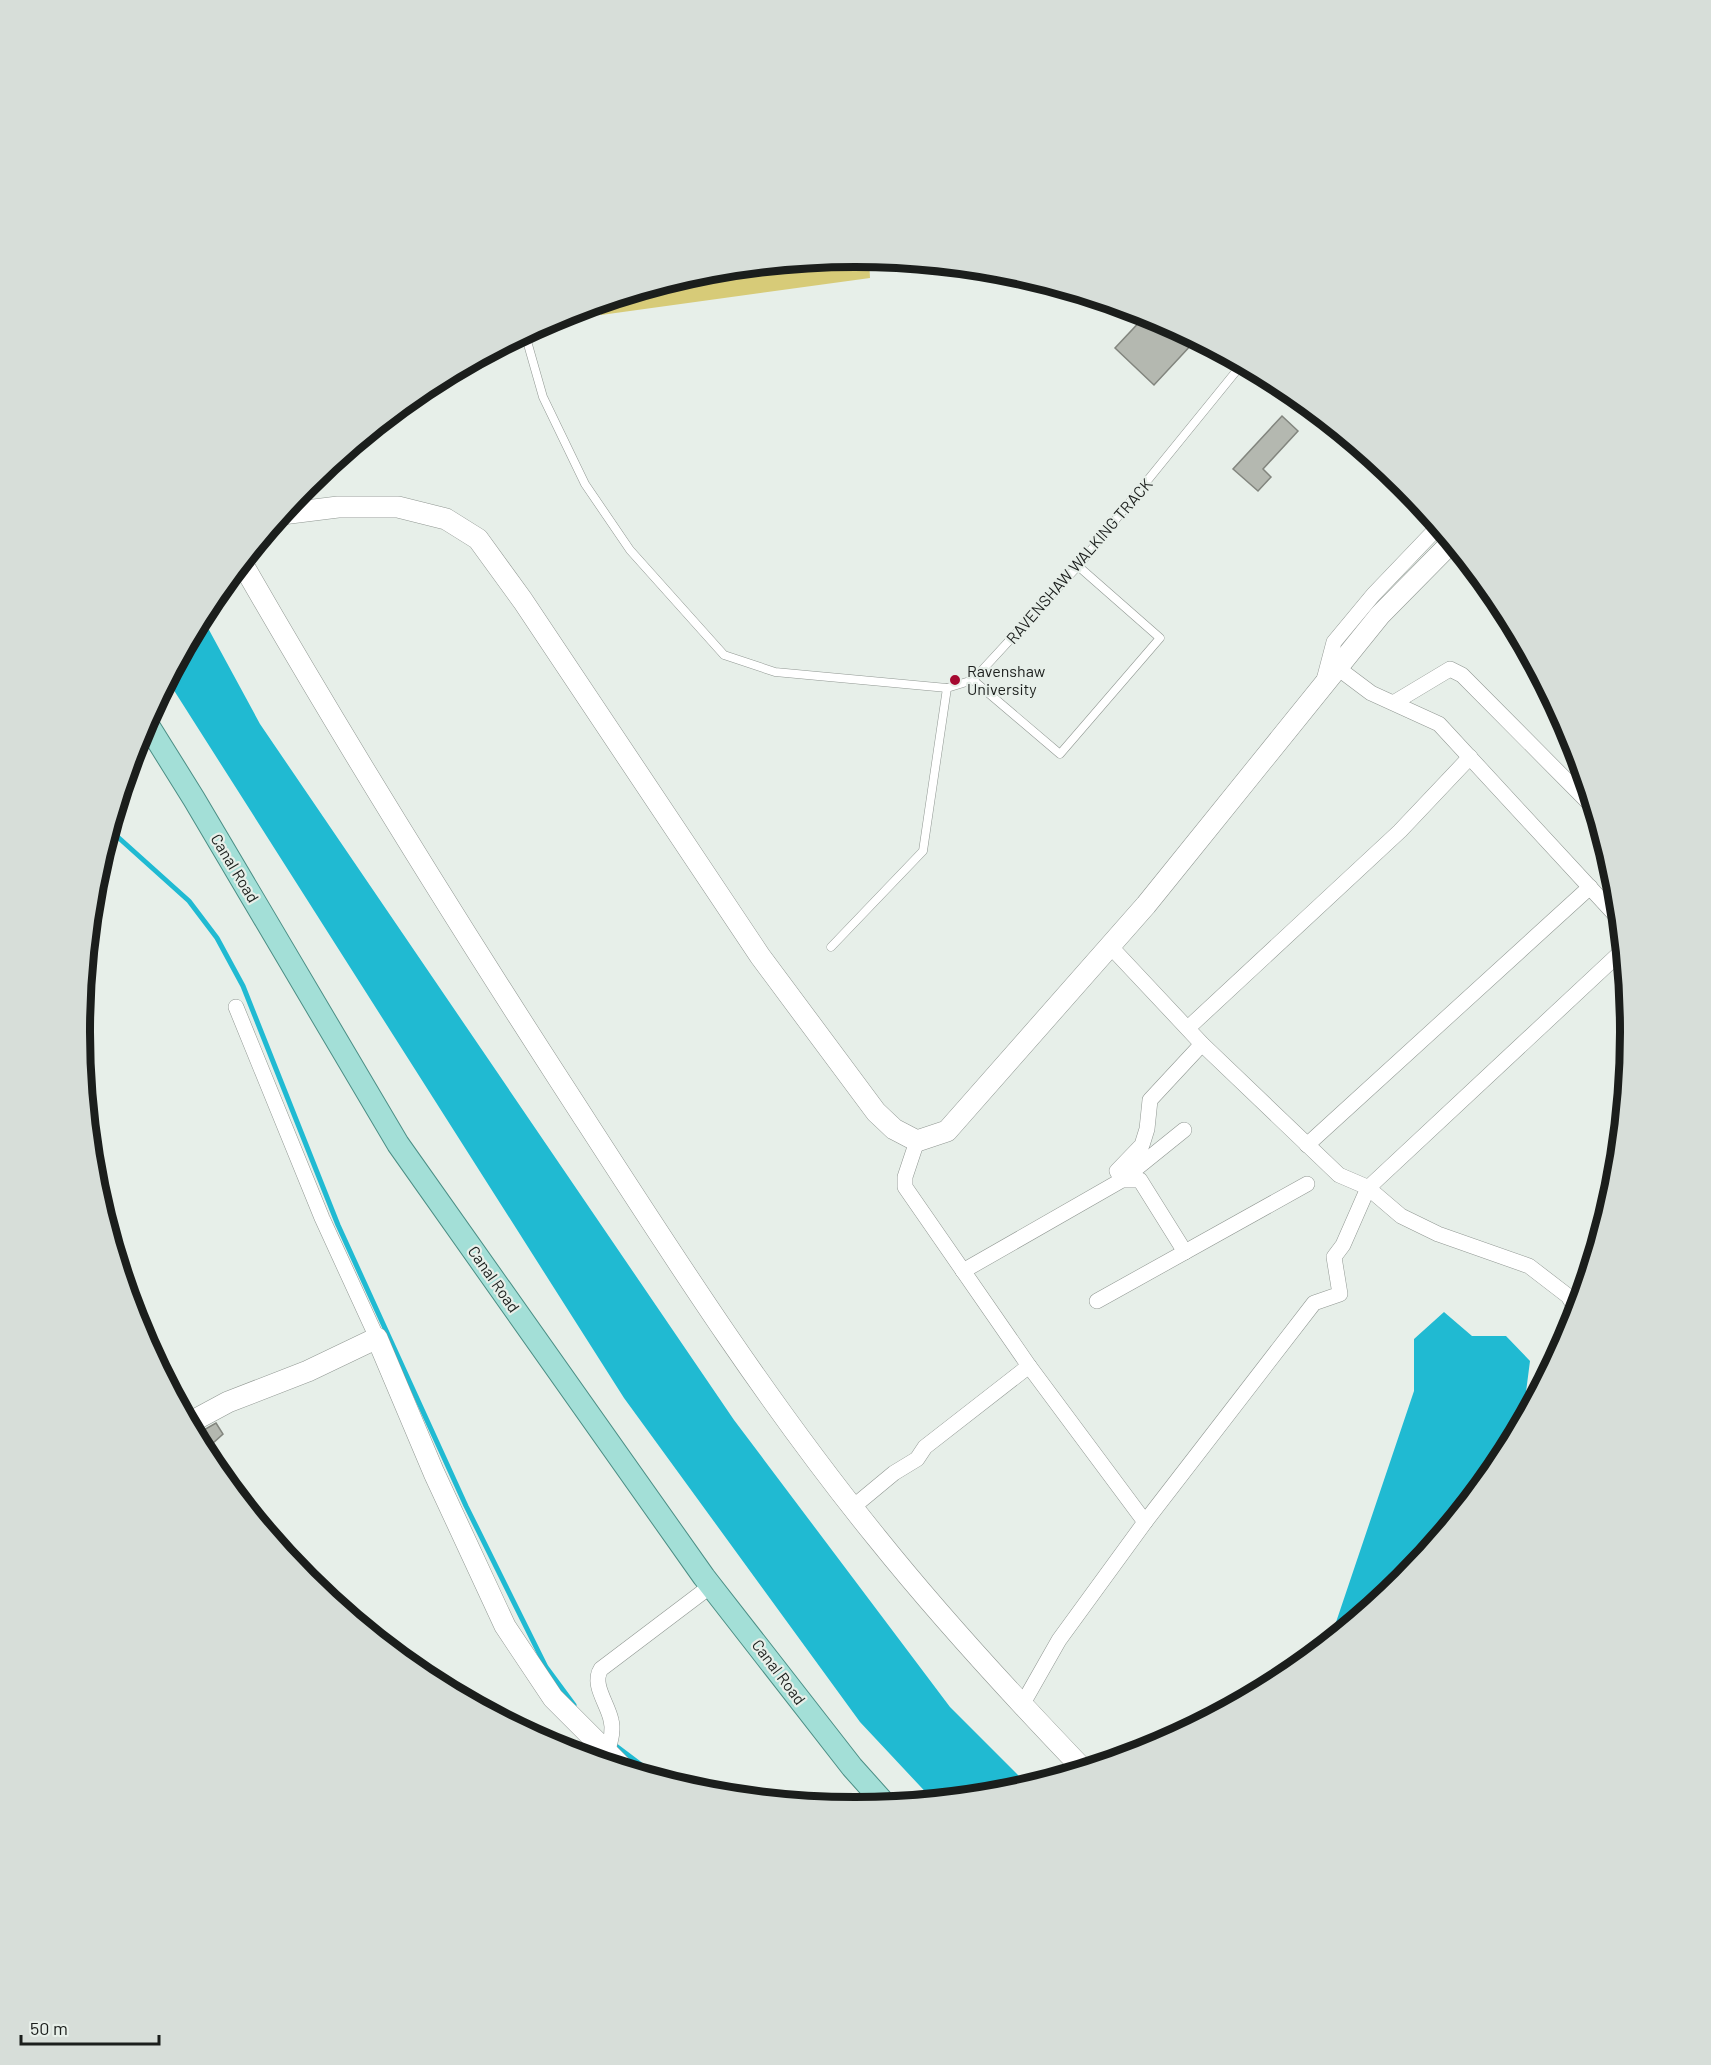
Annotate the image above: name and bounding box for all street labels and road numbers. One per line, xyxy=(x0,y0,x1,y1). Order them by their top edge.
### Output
street label: RAVENSHAW WALKING TRACK xyxy=(1002,474,1156,647)
street label: Canal Road xyxy=(207,830,263,906)
street label: Canal Road xyxy=(465,1242,524,1316)
street label: Canal Road xyxy=(749,1635,810,1708)

